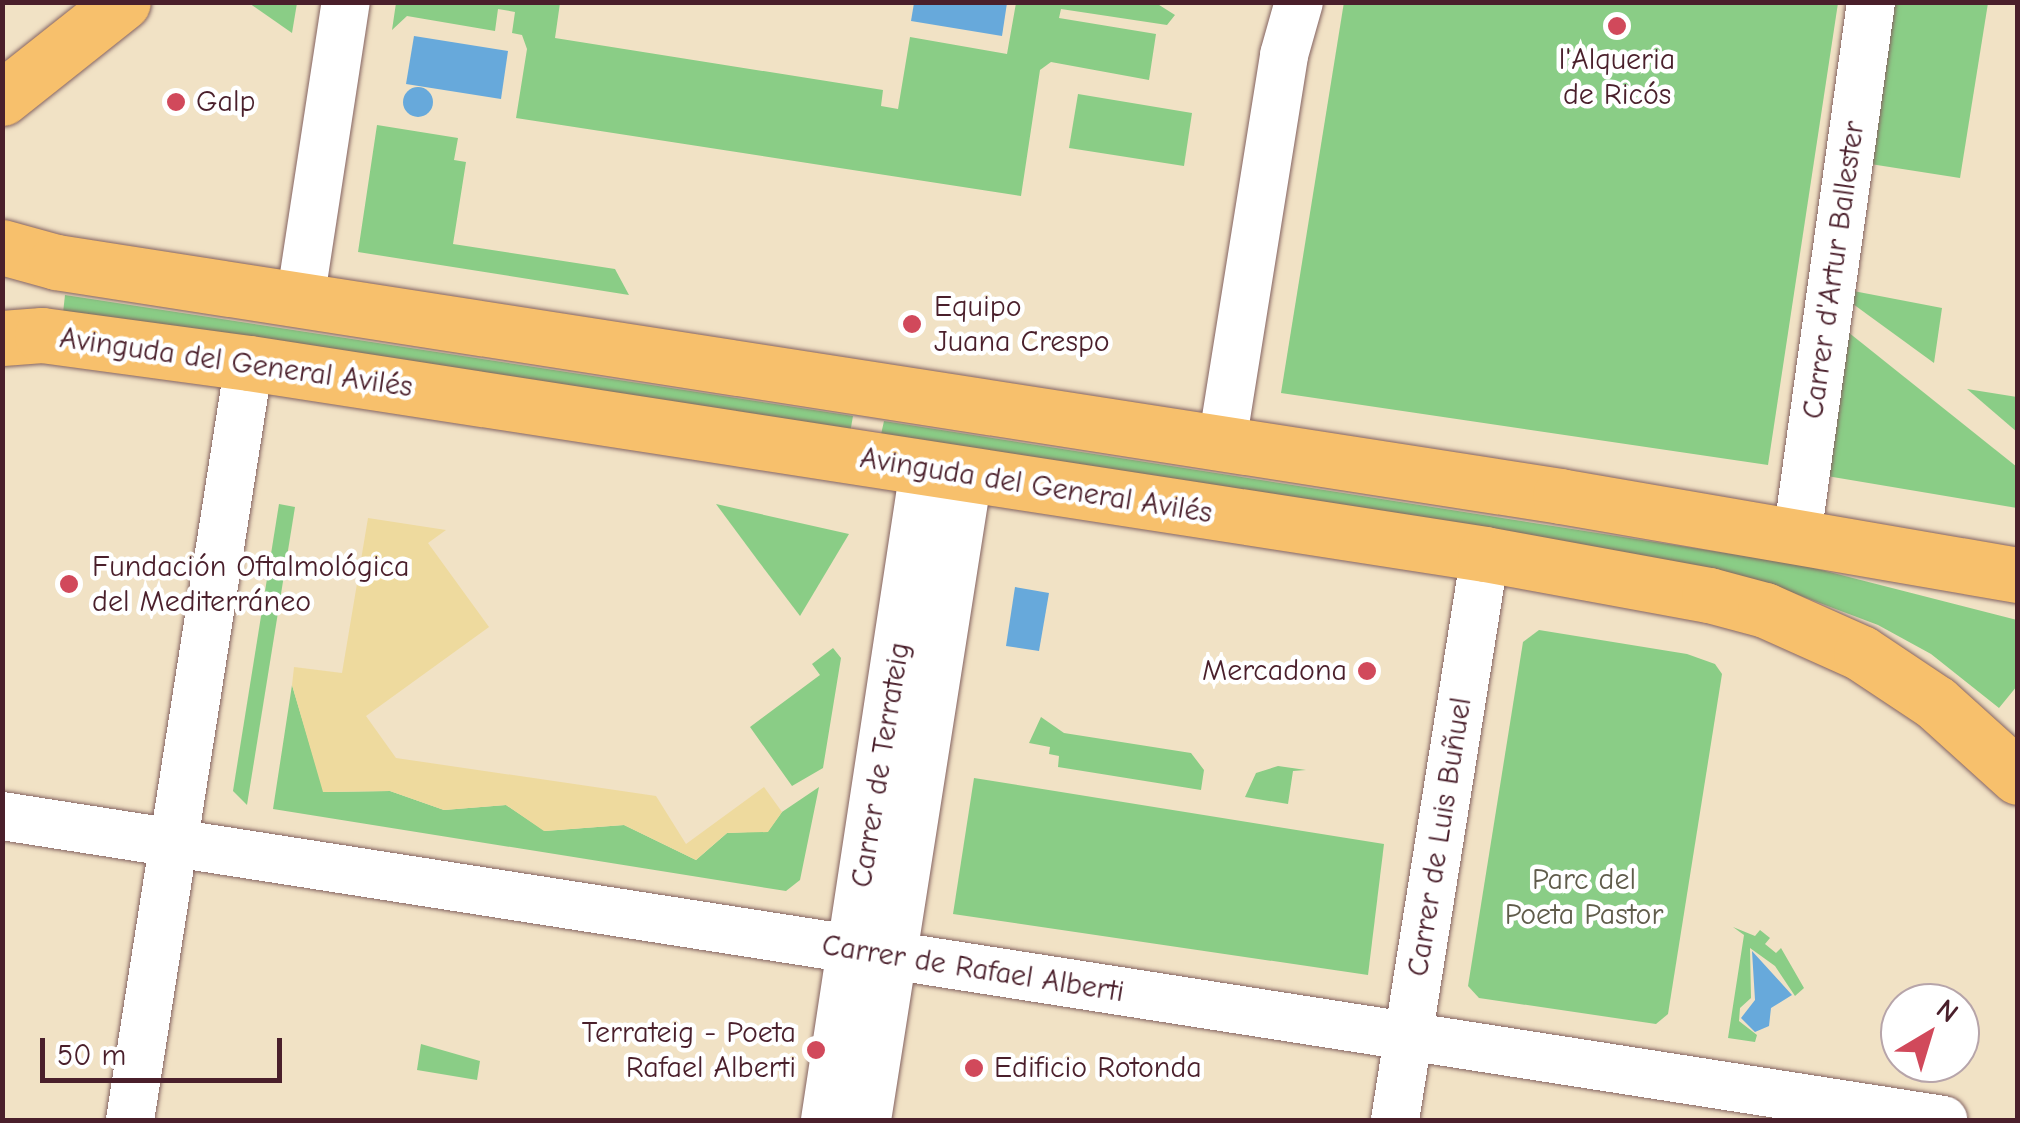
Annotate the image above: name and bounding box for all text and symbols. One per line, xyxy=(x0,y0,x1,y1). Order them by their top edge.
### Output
marker: l'Alqueria de Ricós xyxy=(1606,15,1628,37)
place label: l'Alqueria de Ricós xyxy=(1559,42,1675,112)
place label: Galp xyxy=(196,84,255,120)
marker: Galp xyxy=(165,91,187,113)
street label: Carrer d'Artur Ballester xyxy=(1795,119,1873,421)
place label: Equipo Juana Crespo xyxy=(934,289,1110,360)
marker: Equipo Juana Crespo xyxy=(899,311,925,337)
street label: Avinguda del General Avilés xyxy=(57,320,415,406)
street label: Avinguda del General Avilés xyxy=(857,440,1215,532)
place label: Fundación Oftalmológica del Mediterráneo xyxy=(92,549,410,620)
marker: Fundación Oftalmológica del Mediterráneo xyxy=(56,571,82,597)
street label: Carrer de Terrateig xyxy=(844,640,918,890)
place label: Mercadona xyxy=(1202,653,1347,689)
marker: Mercadona xyxy=(1356,660,1378,682)
street label: Carrer de Luis Buñuel xyxy=(1400,695,1480,979)
park label: Parc del Poeta Pastor xyxy=(1505,862,1663,932)
street label: Carrer de Rafael Alberti xyxy=(819,927,1127,1011)
north arrow xyxy=(1880,983,1980,1083)
text: N xyxy=(1930,993,1964,1029)
place label: Terrateig - Poeta Rafael Alberti xyxy=(582,1015,796,1086)
scale bar xyxy=(45,1018,288,1080)
text: 50 m xyxy=(57,1038,126,1073)
marker: Terrateig - Poeta Rafael Alberti xyxy=(805,1039,827,1061)
place label: Edificio Rotonda xyxy=(994,1050,1202,1086)
marker: Edificio Rotonda xyxy=(963,1057,985,1079)

